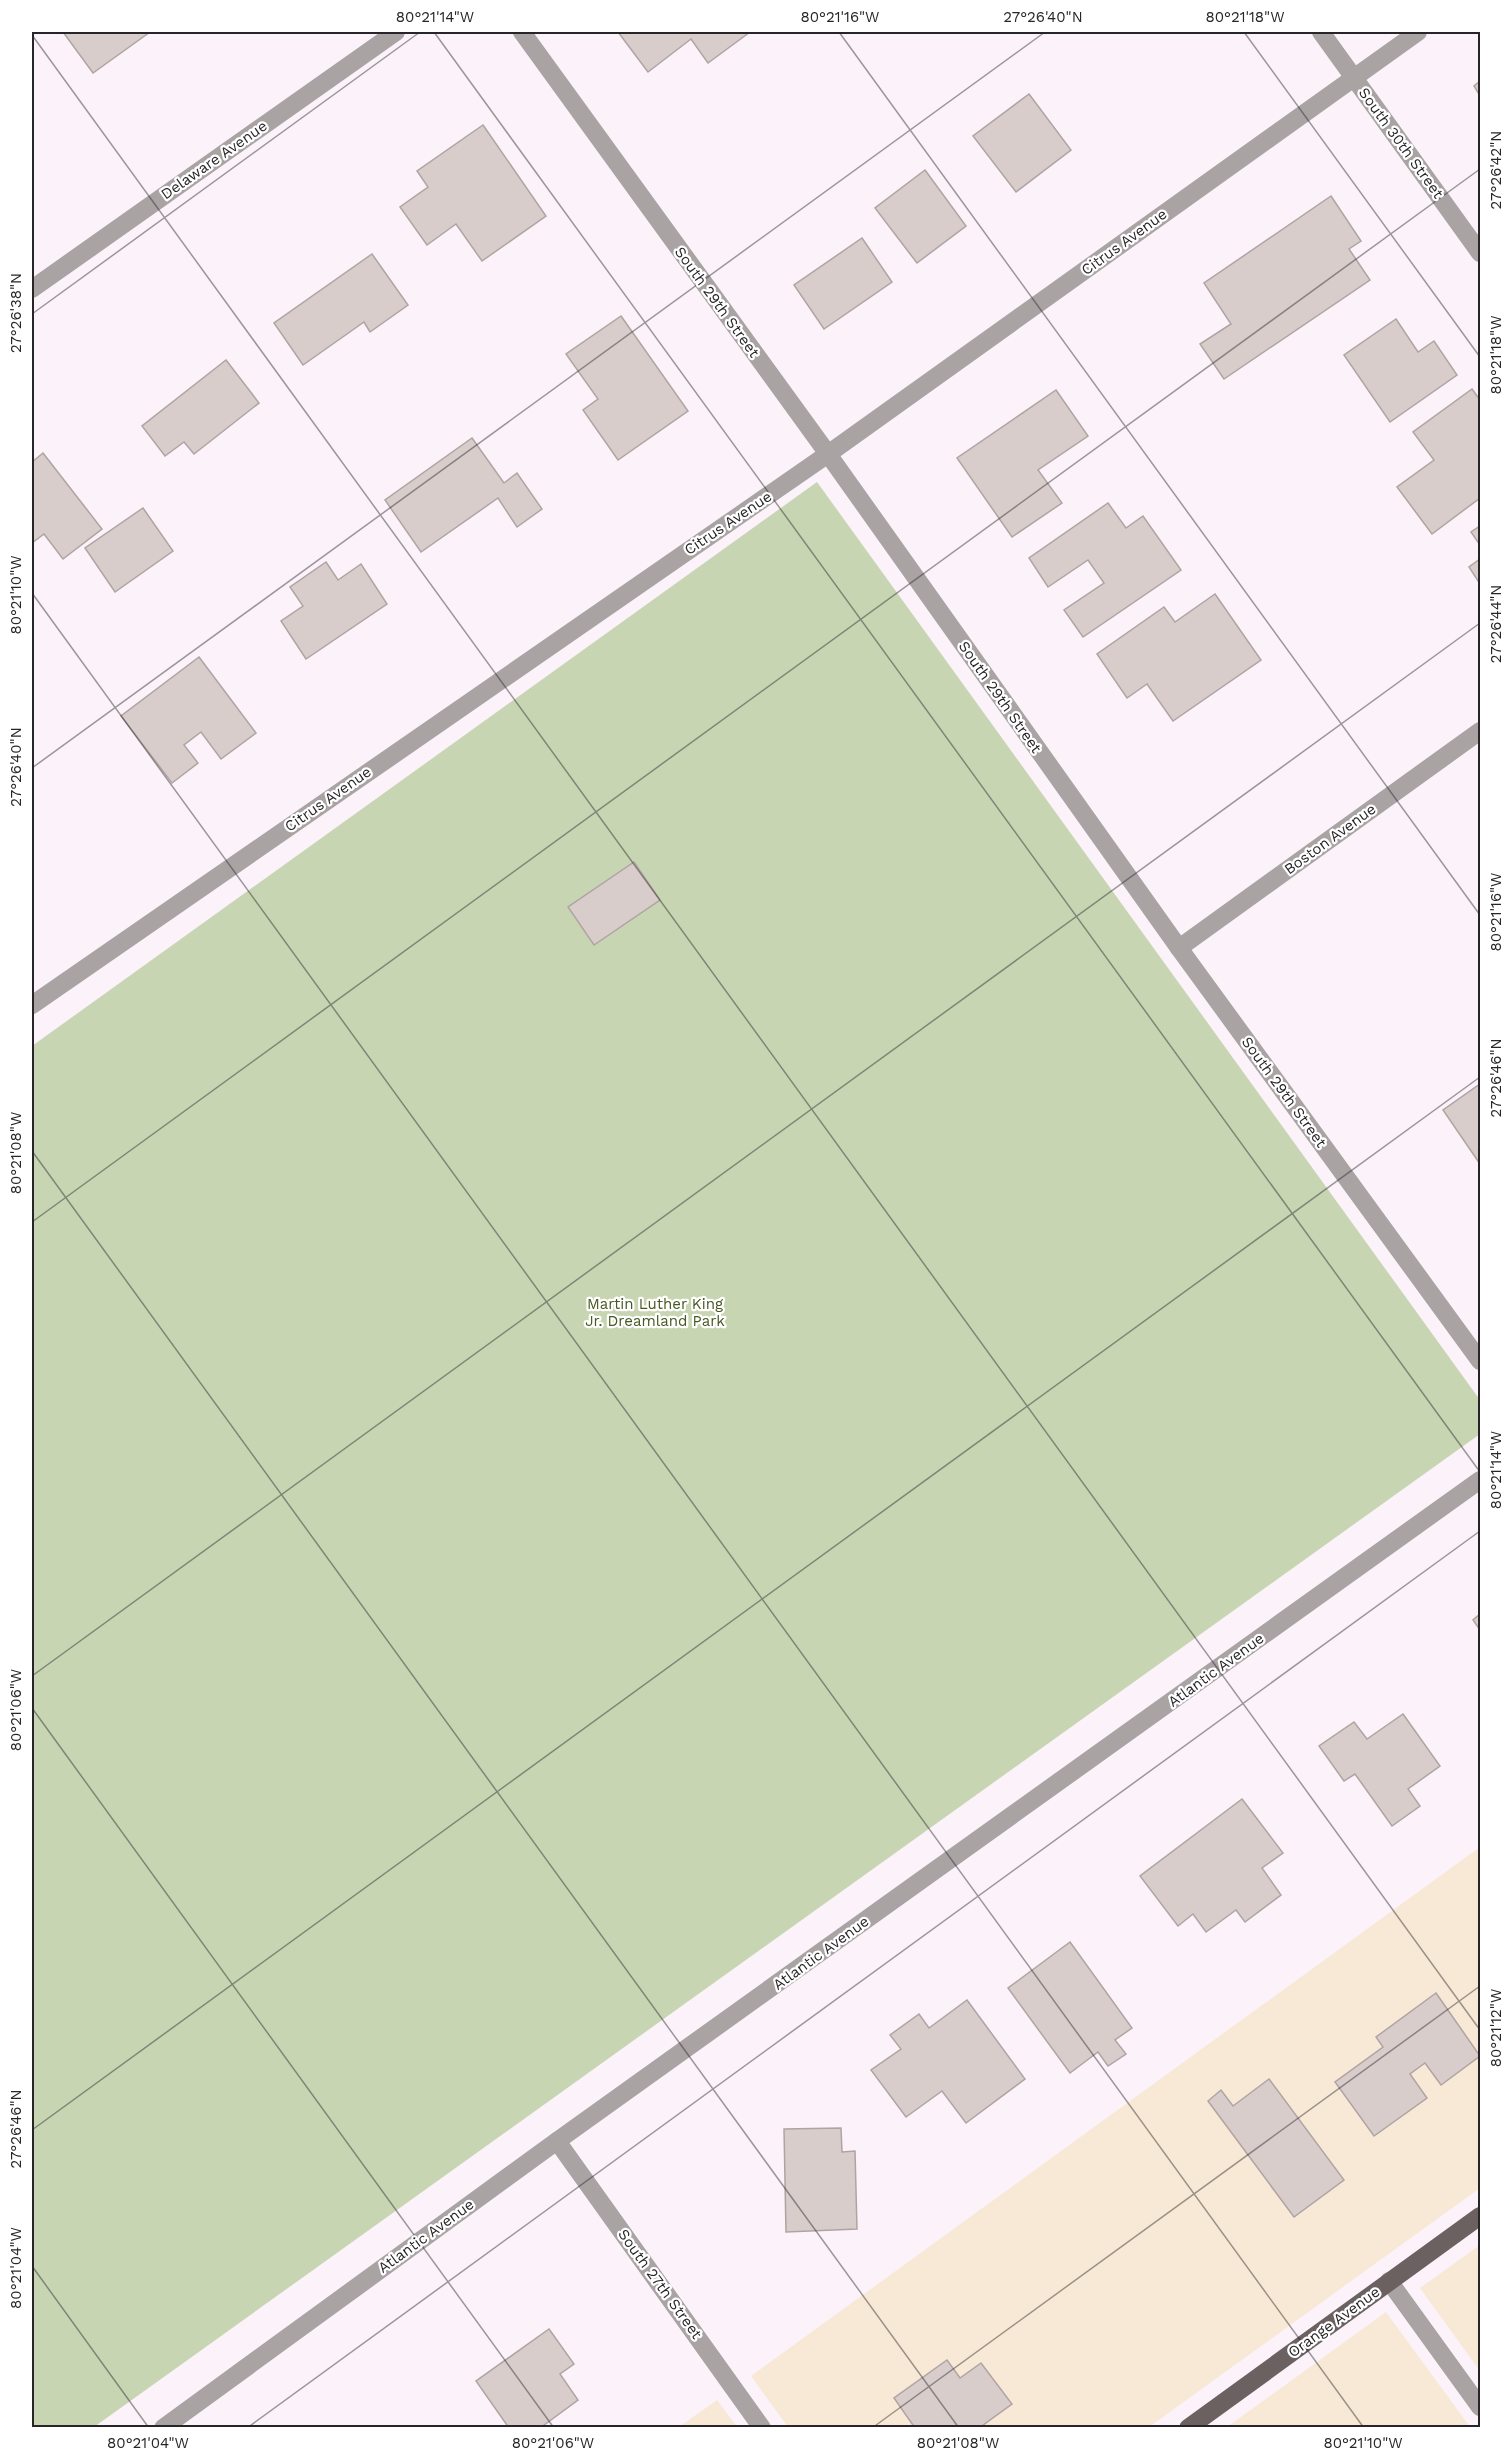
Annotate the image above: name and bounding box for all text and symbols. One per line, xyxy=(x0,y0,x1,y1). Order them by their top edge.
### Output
text: 80°21'14"W xyxy=(396,8,474,26)
text: 80°21'16"W xyxy=(800,8,880,26)
text: 27°26'40"N xyxy=(1003,8,1083,26)
text: 80°21'18"W xyxy=(1205,8,1285,26)
street label: South 30th Street xyxy=(1355,84,1448,202)
street label: Delaware Avenue xyxy=(157,117,271,203)
text: 27°26'42"N xyxy=(1487,131,1505,209)
street label: Citrus Avenue xyxy=(1078,205,1170,279)
street label: South 29th Street xyxy=(671,243,764,361)
text: 27°26'38"N xyxy=(7,273,25,353)
text: 80°21'18"W xyxy=(1487,315,1505,395)
street label: Citrus Avenue xyxy=(681,487,775,559)
text: 80°21'10"W xyxy=(7,555,25,635)
text: 27°26'44"N xyxy=(1487,585,1505,663)
street label: South 29th Street xyxy=(955,638,1046,757)
text: 27°26'40"N xyxy=(7,727,25,807)
street label: Citrus Avenue xyxy=(281,763,375,835)
street label: Boston Avenue xyxy=(1281,800,1379,878)
text: 80°21'16"W xyxy=(1487,872,1505,952)
street label: South 29th Street xyxy=(1238,1033,1331,1151)
text: 27°26'46"N xyxy=(1487,1038,1505,1118)
text: 80°21'08"W xyxy=(7,1112,25,1194)
park label: Martin Luther King Jr. Dreamland Park xyxy=(585,1295,725,1330)
text: 80°21'14"W xyxy=(1487,1431,1505,1509)
street label: Atlantic Avenue xyxy=(1165,1629,1267,1711)
text: 80°21'06"W xyxy=(7,1669,25,1751)
street label: Atlantic Avenue xyxy=(770,1912,872,1994)
text: 80°21'12"W xyxy=(1487,1989,1505,2067)
text: 27°26'46"N xyxy=(7,2089,25,2169)
street label: Atlantic Avenue xyxy=(375,2195,477,2277)
street label: South 27th Street xyxy=(614,2226,706,2343)
text: 80°21'04"W xyxy=(7,2227,25,2309)
street label: Orange Avenue xyxy=(1285,2283,1383,2361)
text: 80°21'04"W xyxy=(107,2434,189,2452)
text: 80°21'06"W xyxy=(512,2434,594,2452)
text: 80°21'08"W xyxy=(917,2434,999,2452)
text: 80°21'10"W xyxy=(1323,2434,1403,2452)

